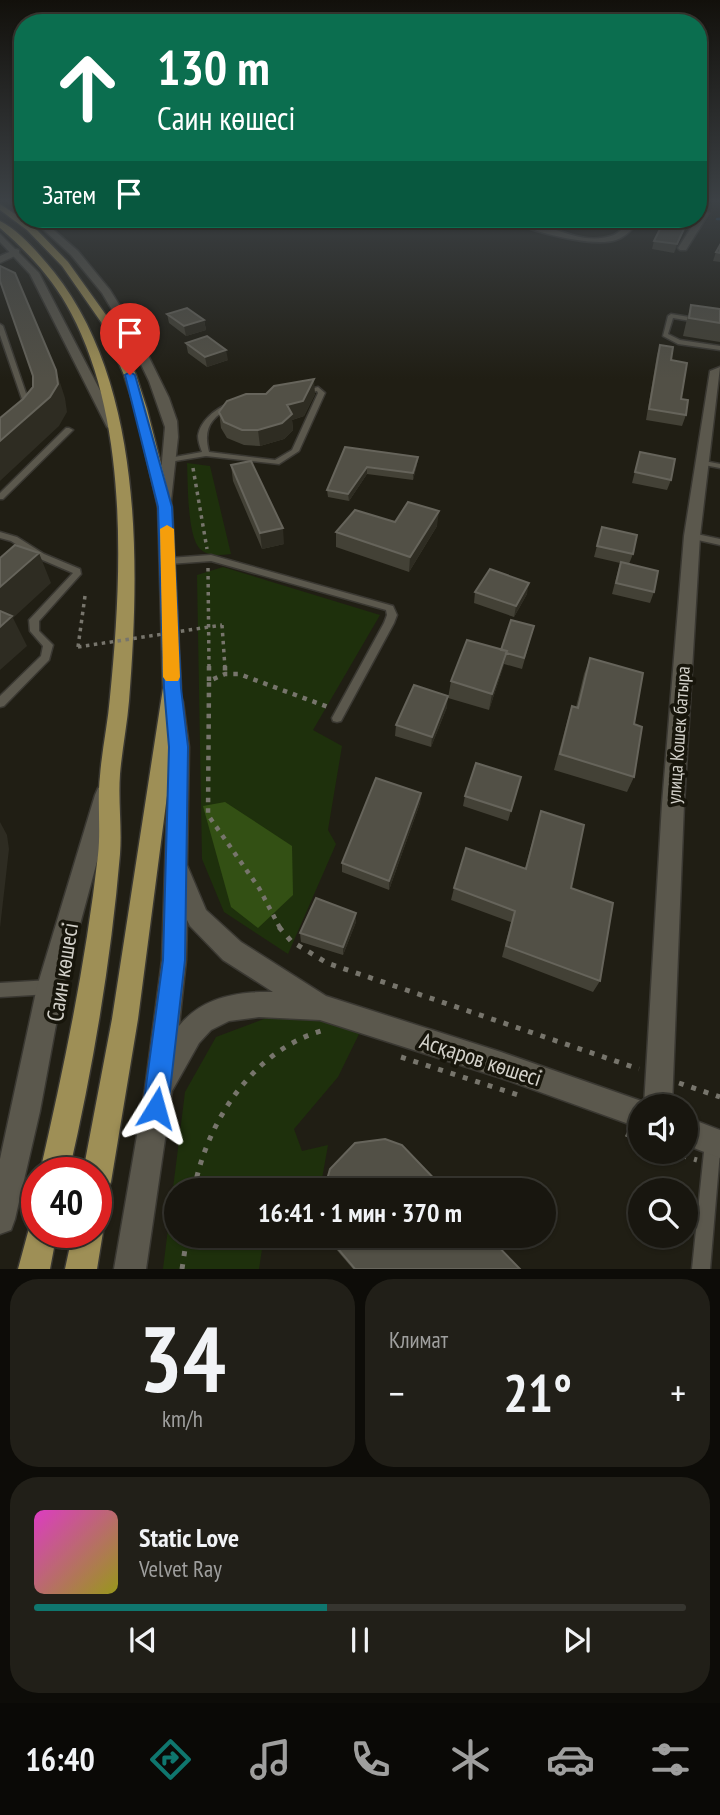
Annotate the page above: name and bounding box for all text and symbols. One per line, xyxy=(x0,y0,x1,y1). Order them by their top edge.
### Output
text: 130 m xyxy=(157,35,270,99)
icon: ahead xyxy=(42,42,133,133)
text: Саин көшесі xyxy=(157,97,295,139)
icon: arrive xyxy=(110,175,148,213)
text: Затем xyxy=(42,178,96,211)
pin xyxy=(100,303,160,375)
icon: arrive xyxy=(111,314,149,352)
street label: улица Кошек батыра xyxy=(661,665,695,805)
street label: Саин көшесі xyxy=(40,921,84,1023)
street label: Асқаров көшесі xyxy=(416,1026,546,1092)
position arrow xyxy=(119,1071,193,1145)
map controls xyxy=(628,1094,698,1248)
button: sound xyxy=(628,1094,698,1164)
speed limit sign: 40 xyxy=(21,1157,112,1248)
button: search xyxy=(628,1178,698,1248)
text: 16:41 · 1 мин · 370 m xyxy=(258,1196,462,1229)
text: 34 xyxy=(139,1299,226,1417)
text: Климат xyxy=(389,1325,448,1354)
text: 21° xyxy=(503,1359,572,1426)
text: − xyxy=(389,1368,405,1417)
text: + xyxy=(670,1368,686,1417)
text: km/h xyxy=(162,1404,203,1433)
text: Static Love xyxy=(139,1521,239,1554)
text: Velvet Ray xyxy=(139,1554,222,1583)
icon: previous xyxy=(124,1621,162,1659)
icon: pause xyxy=(341,1621,379,1659)
icon: next xyxy=(558,1621,596,1659)
icon: directions xyxy=(146,1735,195,1784)
icon: music xyxy=(246,1735,295,1784)
icon: phone xyxy=(346,1735,395,1784)
icon: climate xyxy=(446,1735,495,1784)
icon: car xyxy=(546,1735,595,1784)
icon: filters xyxy=(646,1735,695,1784)
text: 16:40 xyxy=(25,1738,95,1780)

